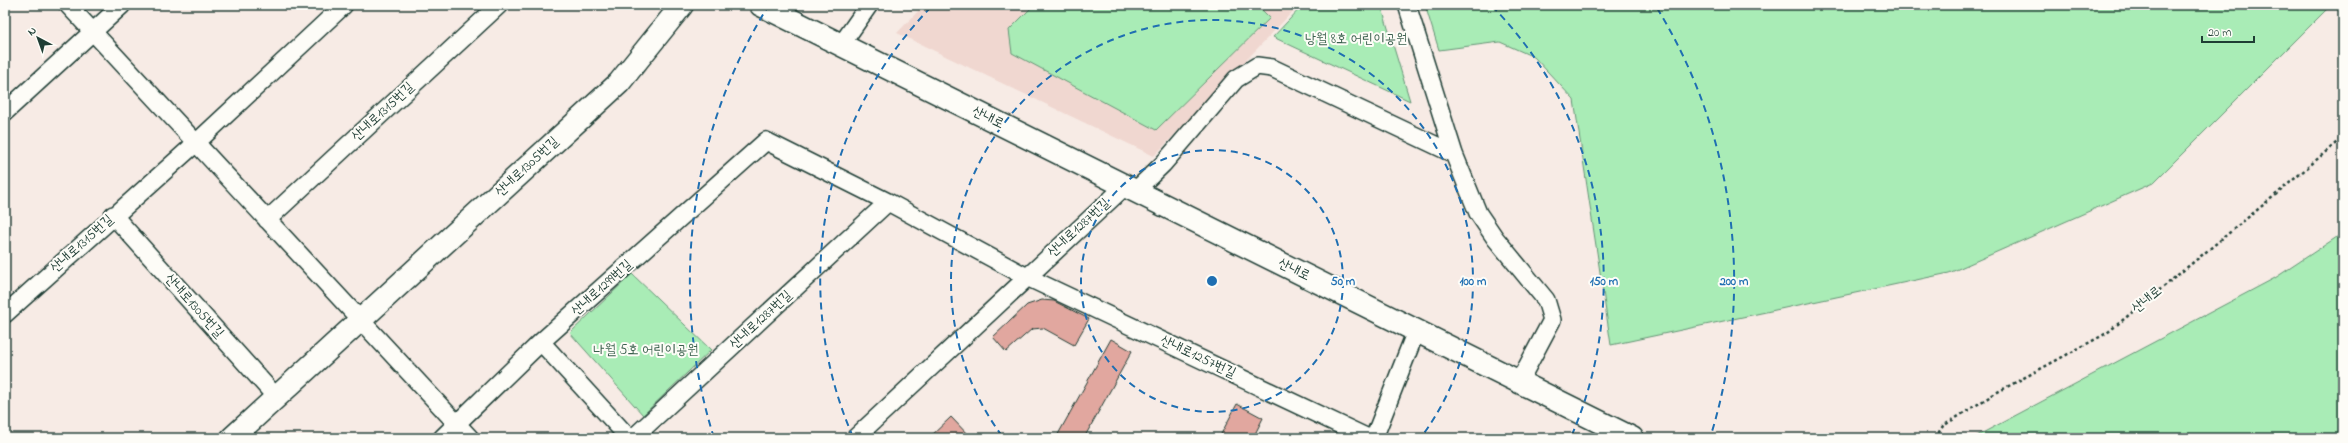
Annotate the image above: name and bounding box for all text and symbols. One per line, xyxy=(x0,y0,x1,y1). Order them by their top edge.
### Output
north arrow xyxy=(18,18,58,58)
scale bar xyxy=(2202,18,2254,44)
text: N xyxy=(24,23,40,40)
text: 20 m xyxy=(2208,24,2231,42)
park label: 낭월 8호 어린이공원 xyxy=(1305,29,1407,50)
street label: 산내로1315번길 xyxy=(347,77,420,147)
street label: 산내로 xyxy=(968,101,1008,135)
street label: 산내로1305번길 xyxy=(490,131,564,202)
street label: 산내로1287번길 xyxy=(1043,193,1115,263)
street label: 산내로1315번길 xyxy=(46,209,119,278)
street label: 산내로 xyxy=(1274,253,1314,287)
street label: 산내로1299번길 xyxy=(567,254,638,321)
street label: 산내로1305번길 xyxy=(159,269,229,344)
text: 50 m xyxy=(1331,273,1356,291)
text: 100 m xyxy=(1460,273,1487,291)
text: 150 m xyxy=(1590,273,1619,291)
text: 200 m xyxy=(1719,273,1749,291)
centre of rings xyxy=(1205,274,1219,288)
street label: 산내로 xyxy=(2127,281,2167,319)
street label: 산내로1287번길 xyxy=(725,285,797,355)
street label: 산내로1257번길 xyxy=(1157,330,1240,384)
park label: 나월 5호 어린이공원 xyxy=(593,340,699,361)

